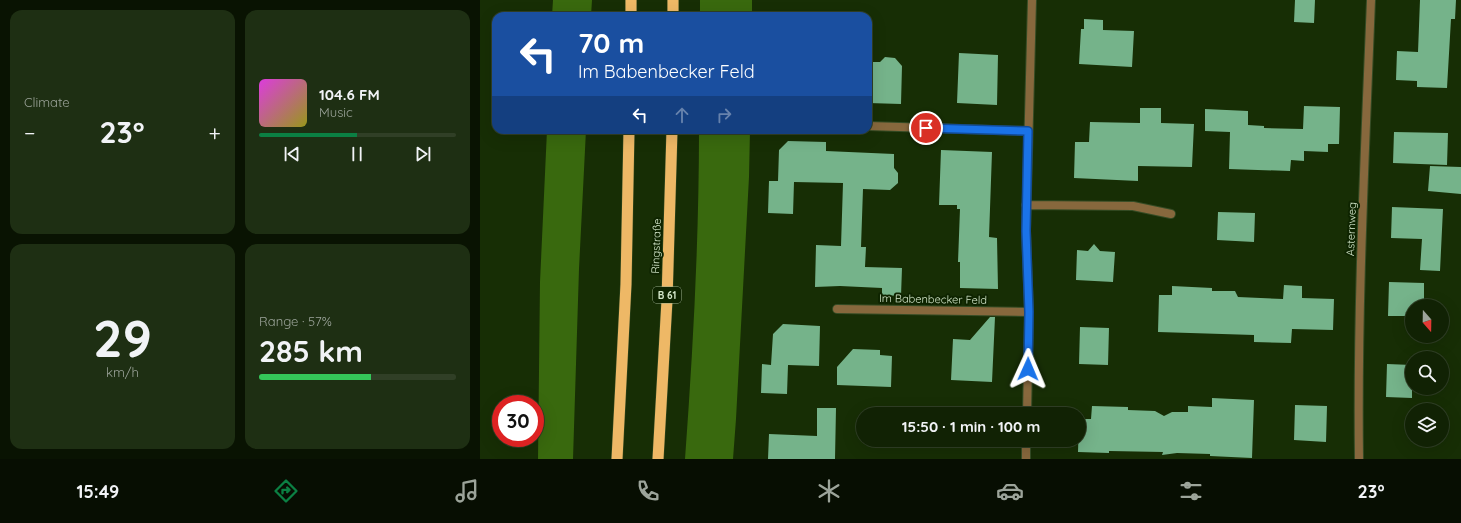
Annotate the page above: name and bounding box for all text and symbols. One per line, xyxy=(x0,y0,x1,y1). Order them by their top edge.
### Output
text: 70 m xyxy=(578,25,644,60)
icon: left xyxy=(512,28,564,80)
text: Im Babenbecker Feld xyxy=(578,60,755,83)
text: 104.6 FM xyxy=(319,85,380,104)
text: Climate xyxy=(24,94,70,110)
text: Music xyxy=(319,104,353,120)
icon: left xyxy=(629,104,651,126)
icon: ahead xyxy=(671,104,693,126)
icon: right xyxy=(713,104,735,126)
pin xyxy=(909,111,943,145)
text: 23° xyxy=(100,113,145,151)
icon: arrive xyxy=(915,117,937,139)
text: − xyxy=(24,119,35,147)
text: + xyxy=(209,119,221,147)
icon: previous xyxy=(281,143,303,165)
icon: pause xyxy=(346,143,368,165)
icon: next xyxy=(412,143,434,165)
street label: Asternweg xyxy=(1343,202,1359,256)
street label: Ringstraße xyxy=(648,218,664,274)
road number: B 61 xyxy=(653,287,681,303)
street label: Im Babenbecker Feld xyxy=(879,291,987,307)
north arrow xyxy=(1405,299,1449,343)
map controls xyxy=(1405,299,1449,447)
text: 29 xyxy=(93,305,152,370)
text: Range · 57% xyxy=(259,313,332,329)
text: 285 km xyxy=(259,332,363,370)
position arrow xyxy=(1007,348,1049,390)
button: search xyxy=(1405,351,1449,395)
text: km/h xyxy=(106,364,139,380)
speed limit sign: 30 xyxy=(492,395,544,447)
button: layers xyxy=(1405,403,1449,447)
text: 15:50 · 1 min · 100 m xyxy=(902,417,1040,436)
icon: directions xyxy=(272,477,300,505)
icon: music xyxy=(453,477,481,505)
icon: phone xyxy=(634,477,662,505)
icon: climate xyxy=(815,477,843,505)
icon: car xyxy=(996,477,1024,505)
icon: filters xyxy=(1177,477,1205,505)
text: 15:49 xyxy=(76,480,119,503)
text: 23° xyxy=(1358,480,1385,503)

